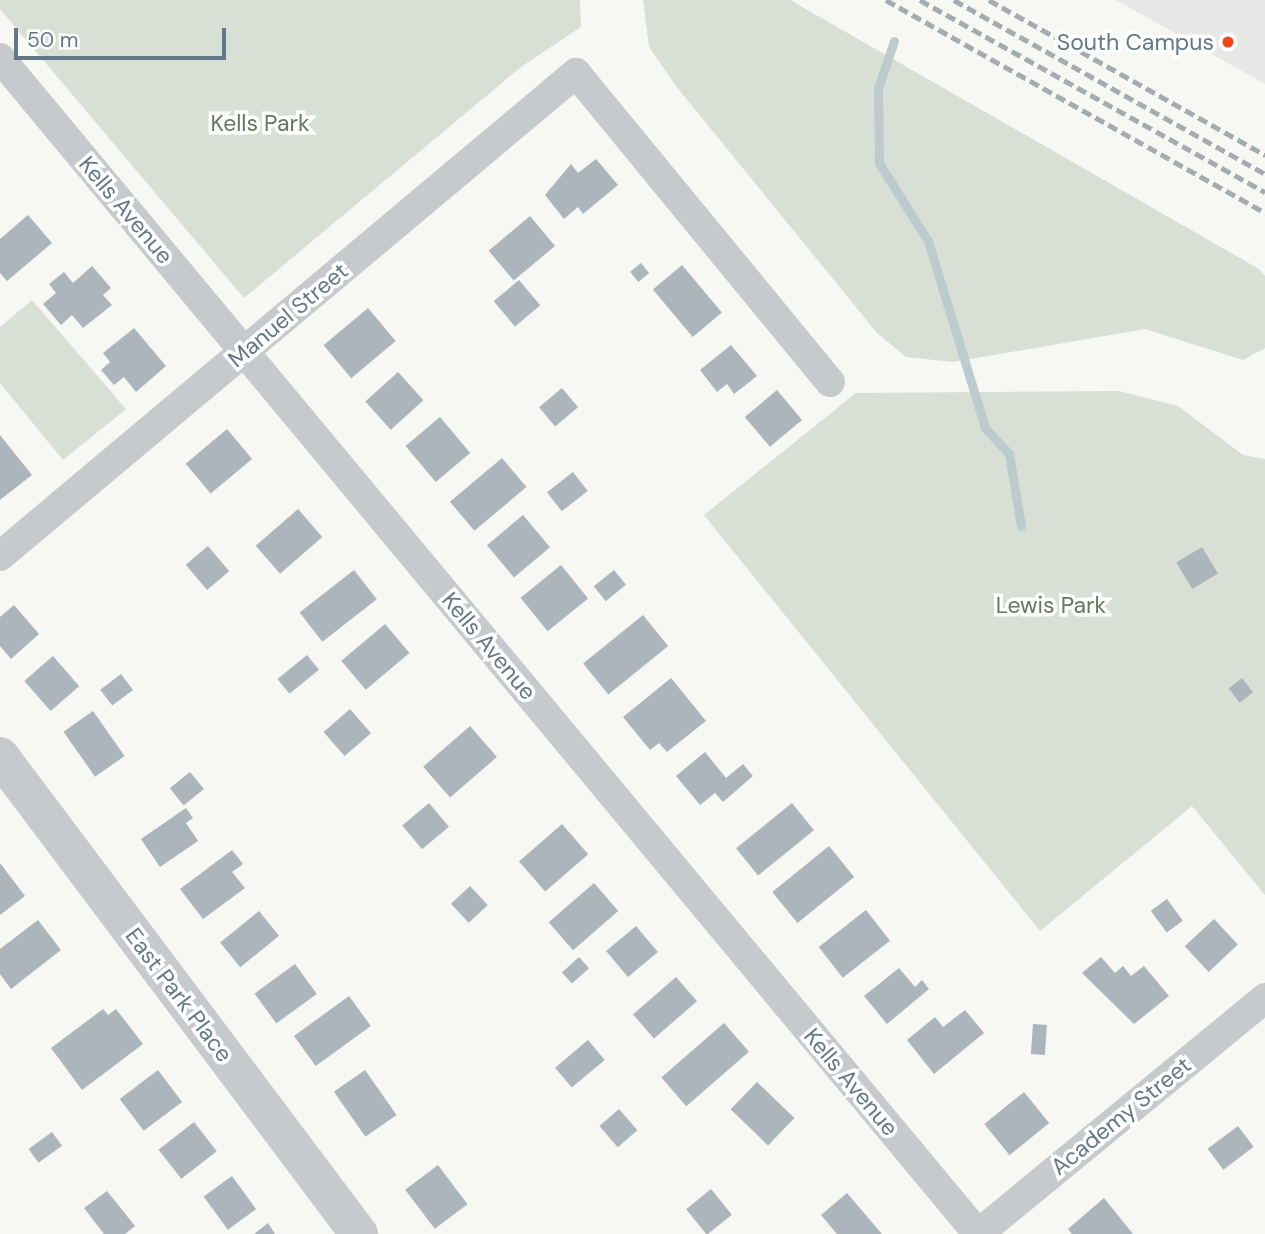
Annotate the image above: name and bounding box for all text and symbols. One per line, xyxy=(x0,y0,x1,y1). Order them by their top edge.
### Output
scale bar xyxy=(18,14,229,58)
text: 50 m xyxy=(27,26,78,54)
place label: South Campus xyxy=(1057,28,1214,56)
marker: South Campus xyxy=(1220,34,1236,50)
park label: Kells Park xyxy=(210,109,310,137)
street label: Kells Avenue xyxy=(73,151,179,269)
street label: Manuel Street xyxy=(223,257,353,373)
street label: Kells Avenue xyxy=(436,587,542,705)
park label: Lewis Park xyxy=(996,591,1106,619)
street label: East Park Place xyxy=(120,923,238,1067)
street label: Kells Avenue xyxy=(798,1023,904,1141)
street label: Academy Street xyxy=(1045,1051,1197,1181)

